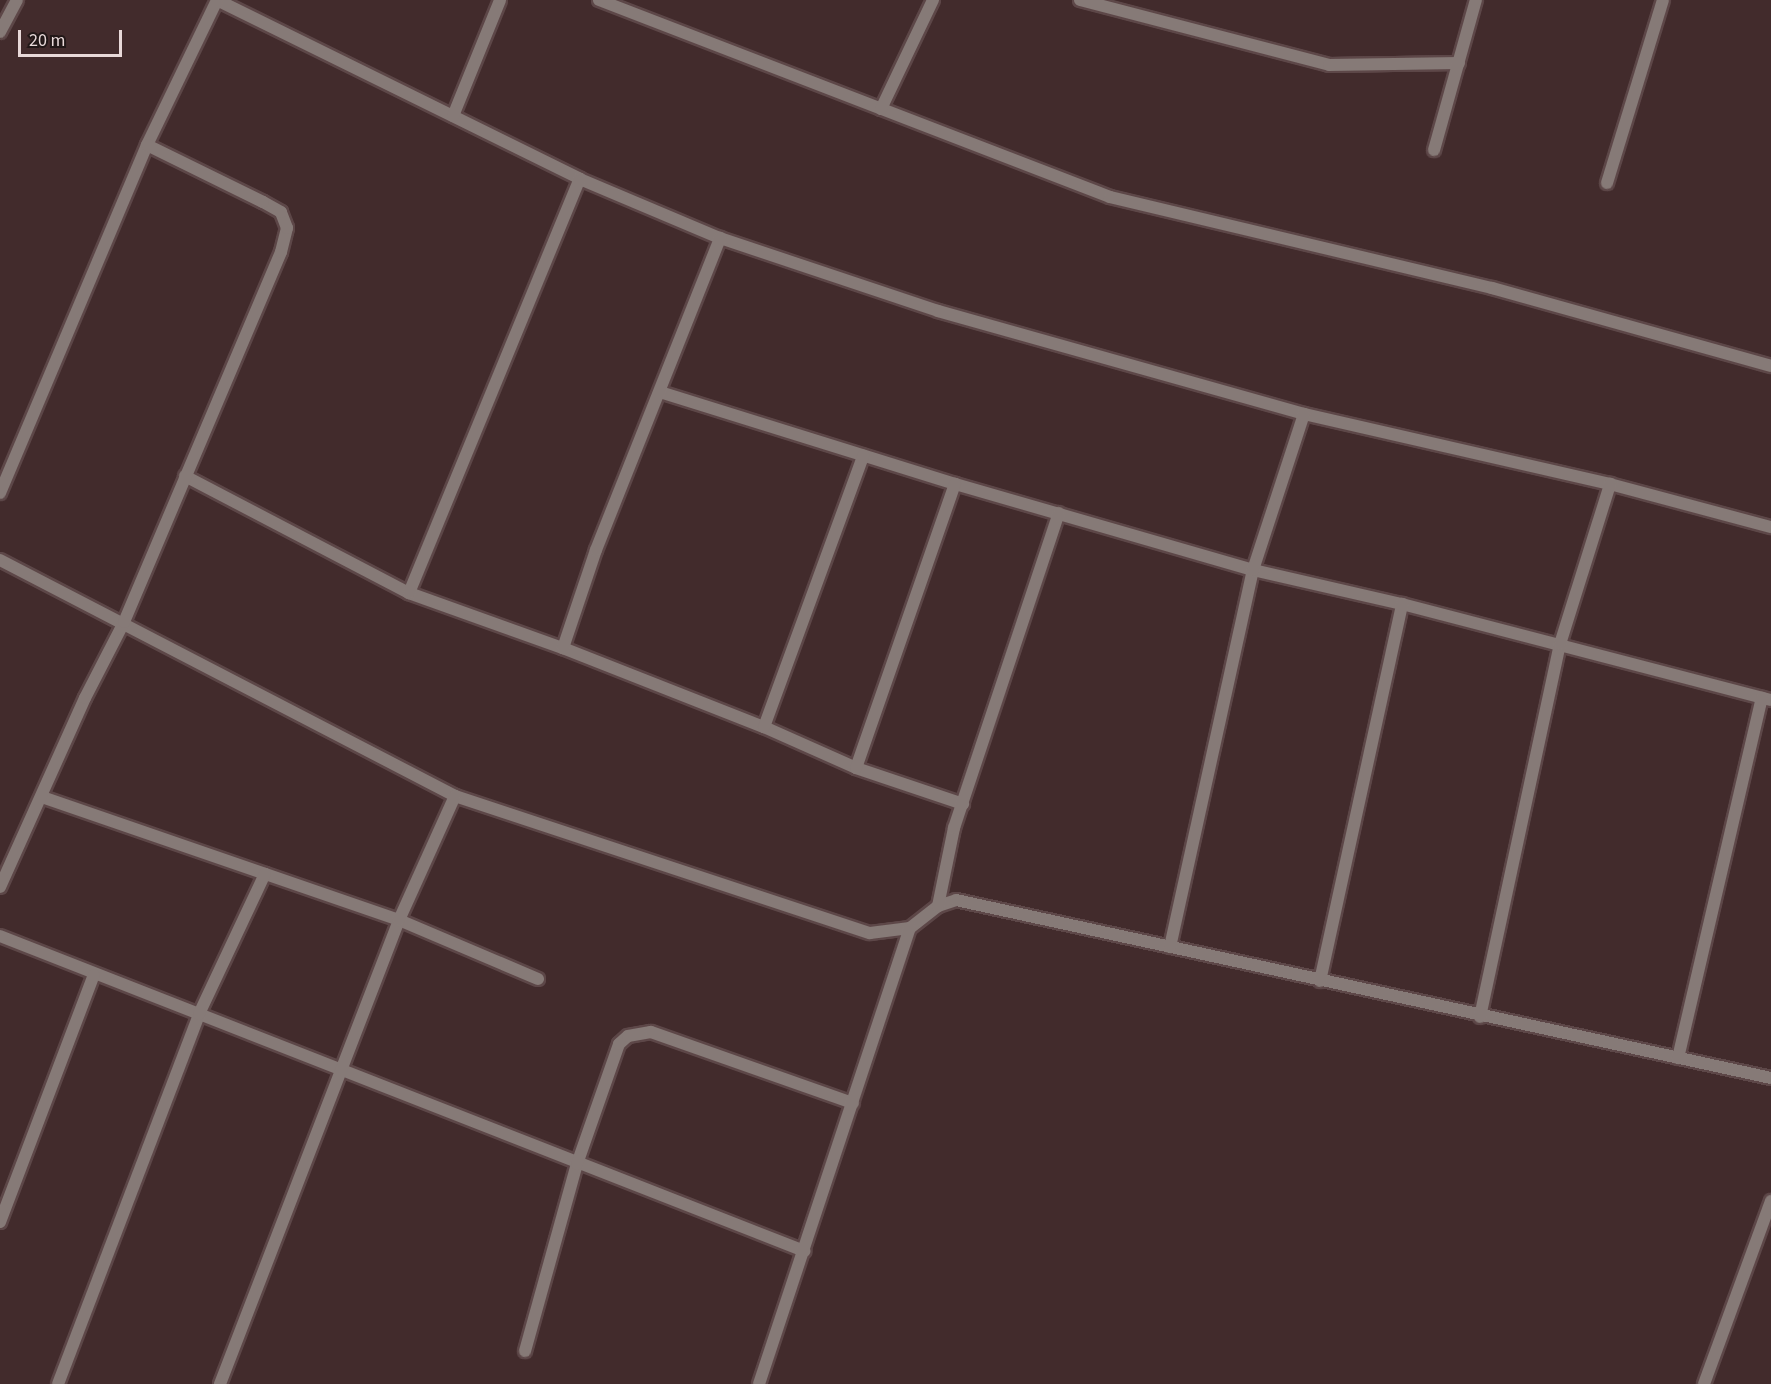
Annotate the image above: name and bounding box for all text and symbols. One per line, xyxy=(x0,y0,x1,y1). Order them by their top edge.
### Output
scale bar xyxy=(21,18,124,56)
text: 20 m xyxy=(29,28,65,53)

